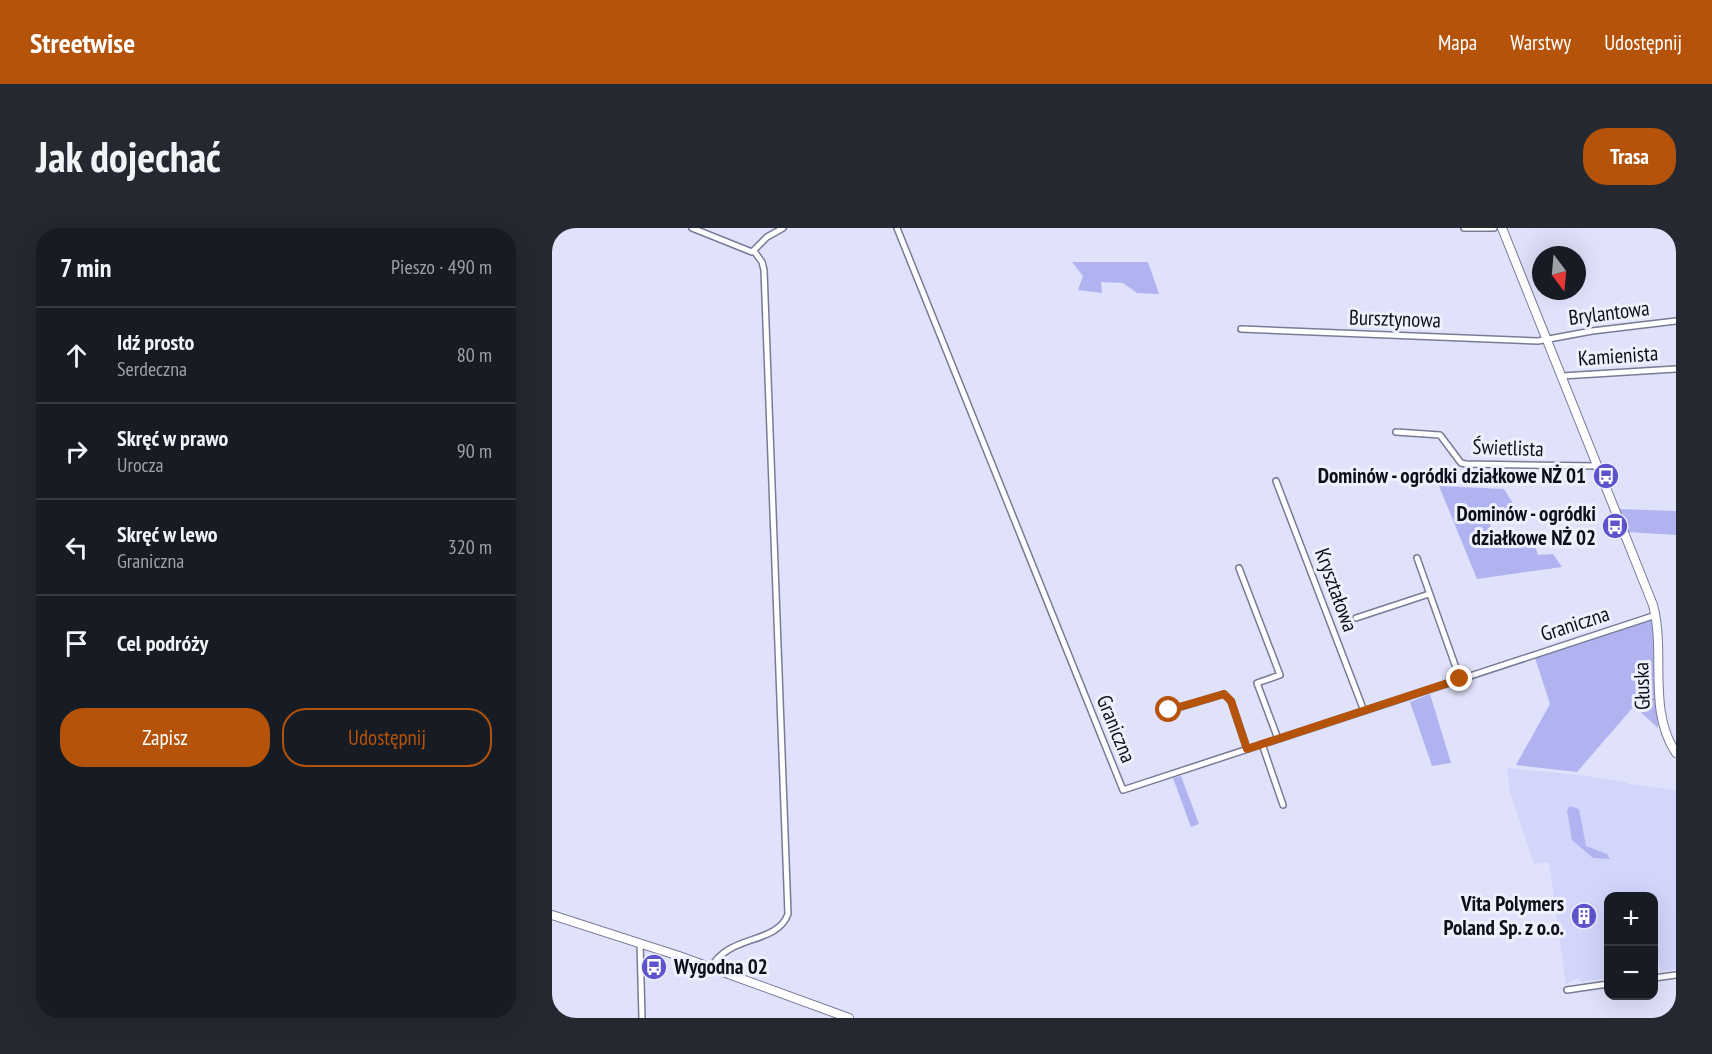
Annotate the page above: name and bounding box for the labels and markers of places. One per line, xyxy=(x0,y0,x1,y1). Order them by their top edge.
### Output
bus stop icon: Dominów - ogródki działkowe NŻ 01 xyxy=(1591,461,1621,491)
place label: Dominów - ogródki działkowe NŻ 01 xyxy=(1318,462,1586,489)
place label: Dominów - ogródki działkowe NŻ 02 xyxy=(1457,500,1596,551)
bus stop icon: Dominów - ogródki działkowe NŻ 02 xyxy=(1600,511,1630,541)
place label: Vita Polymers Poland Sp. z o.o. xyxy=(1444,890,1564,941)
building icon: Vita Polymers Poland Sp. z o.o. xyxy=(1569,901,1599,931)
bus stop icon: Wygodna 02 xyxy=(639,952,669,982)
place label: Wygodna 02 xyxy=(673,953,768,980)

